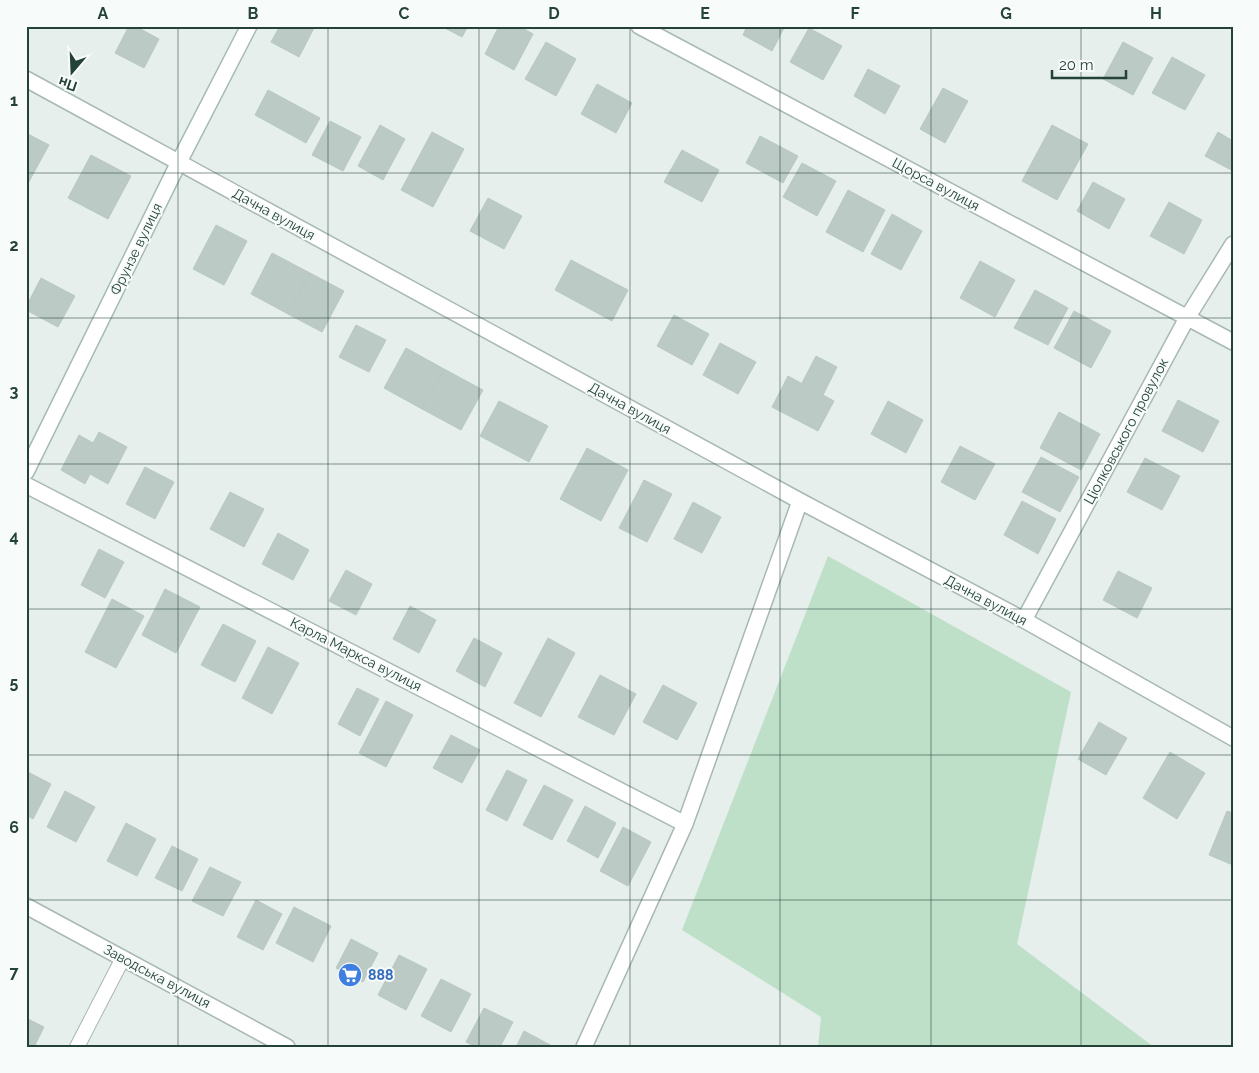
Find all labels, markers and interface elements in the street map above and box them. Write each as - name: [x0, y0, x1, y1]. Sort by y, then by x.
- text: A: [98, 4, 109, 23]
- text: B: [248, 4, 259, 23]
- text: C: [399, 4, 410, 23]
- text: D: [548, 4, 560, 23]
- text: E: [700, 4, 710, 23]
- text: F: [850, 4, 860, 23]
- text: G: [1000, 4, 1012, 23]
- text: H: [1150, 4, 1162, 23]
- north arrow: [48, 48, 98, 98]
- scale bar: [1052, 48, 1125, 80]
- text: 20 m: [1059, 56, 1094, 74]
- text: Пн: [56, 74, 79, 95]
- text: 1: [10, 91, 18, 110]
- street label: Щорса вулиця: [890, 154, 982, 214]
- street label: Дачна вулиця: [230, 185, 318, 243]
- street label: Фрунзе вулиця: [107, 200, 165, 298]
- text: 2: [9, 236, 19, 255]
- street label: Ціолковського провулок: [1081, 355, 1171, 507]
- street label: Дачна вулиця: [586, 379, 674, 437]
- text: 3: [10, 382, 19, 401]
- text: 4: [9, 527, 19, 546]
- street label: Дачна вулиця: [942, 571, 1030, 629]
- street label: Карла Маркса вулиця: [288, 614, 424, 694]
- text: 5: [10, 673, 19, 692]
- text: 6: [9, 818, 19, 837]
- street label: Заводська вулиця: [101, 941, 213, 1011]
- supermarket icon: 888: [337, 962, 363, 988]
- text: 7: [10, 963, 19, 982]
- place label: 888: [368, 967, 393, 983]

